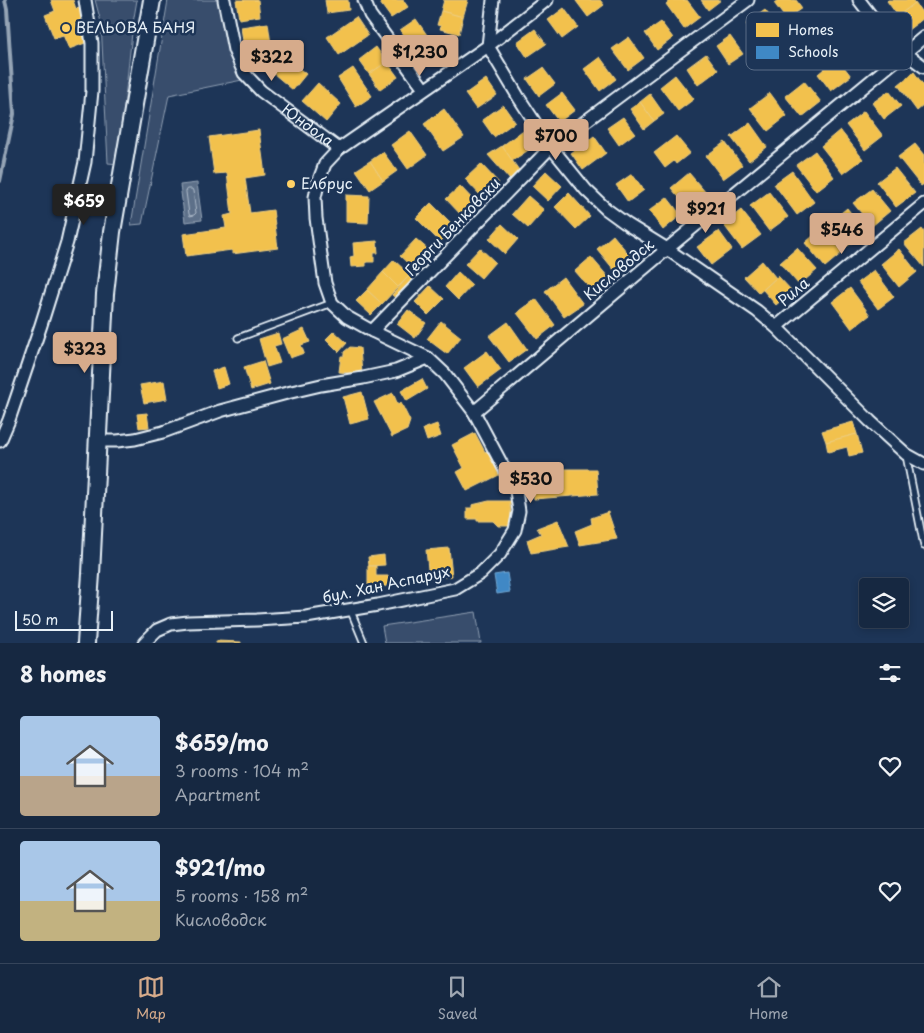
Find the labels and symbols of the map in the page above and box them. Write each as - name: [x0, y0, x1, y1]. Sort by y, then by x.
- legend: [746, 12, 912, 70]
- place label: ВЕЛЬОВА БАНЯ: [76, 15, 195, 38]
- text: Homes: [788, 19, 834, 40]
- marker: ВЕЛЬОВА БАНЯ: [60, 22, 72, 34]
- pin: $1,230: [379, 34, 461, 77]
- pin: $322: [242, 39, 302, 82]
- text: Schools: [788, 41, 838, 62]
- street label: Юндола: [278, 97, 340, 152]
- pin: $700: [526, 119, 586, 161]
- place label: Елбрус: [301, 171, 353, 194]
- street label: Георги Бенковски: [399, 171, 505, 280]
- marker: Елбрус: [285, 178, 297, 190]
- pin: $659: [54, 184, 114, 226]
- pin: $921: [676, 192, 736, 234]
- pin: $546: [812, 212, 872, 255]
- street label: Кисловодск: [578, 232, 658, 305]
- street label: Рила: [772, 270, 814, 311]
- pin: $323: [55, 332, 115, 374]
- pin: $530: [501, 462, 561, 504]
- street label: бул. Хан Аспарух: [320, 559, 451, 608]
- scale bar: [15, 608, 112, 631]

